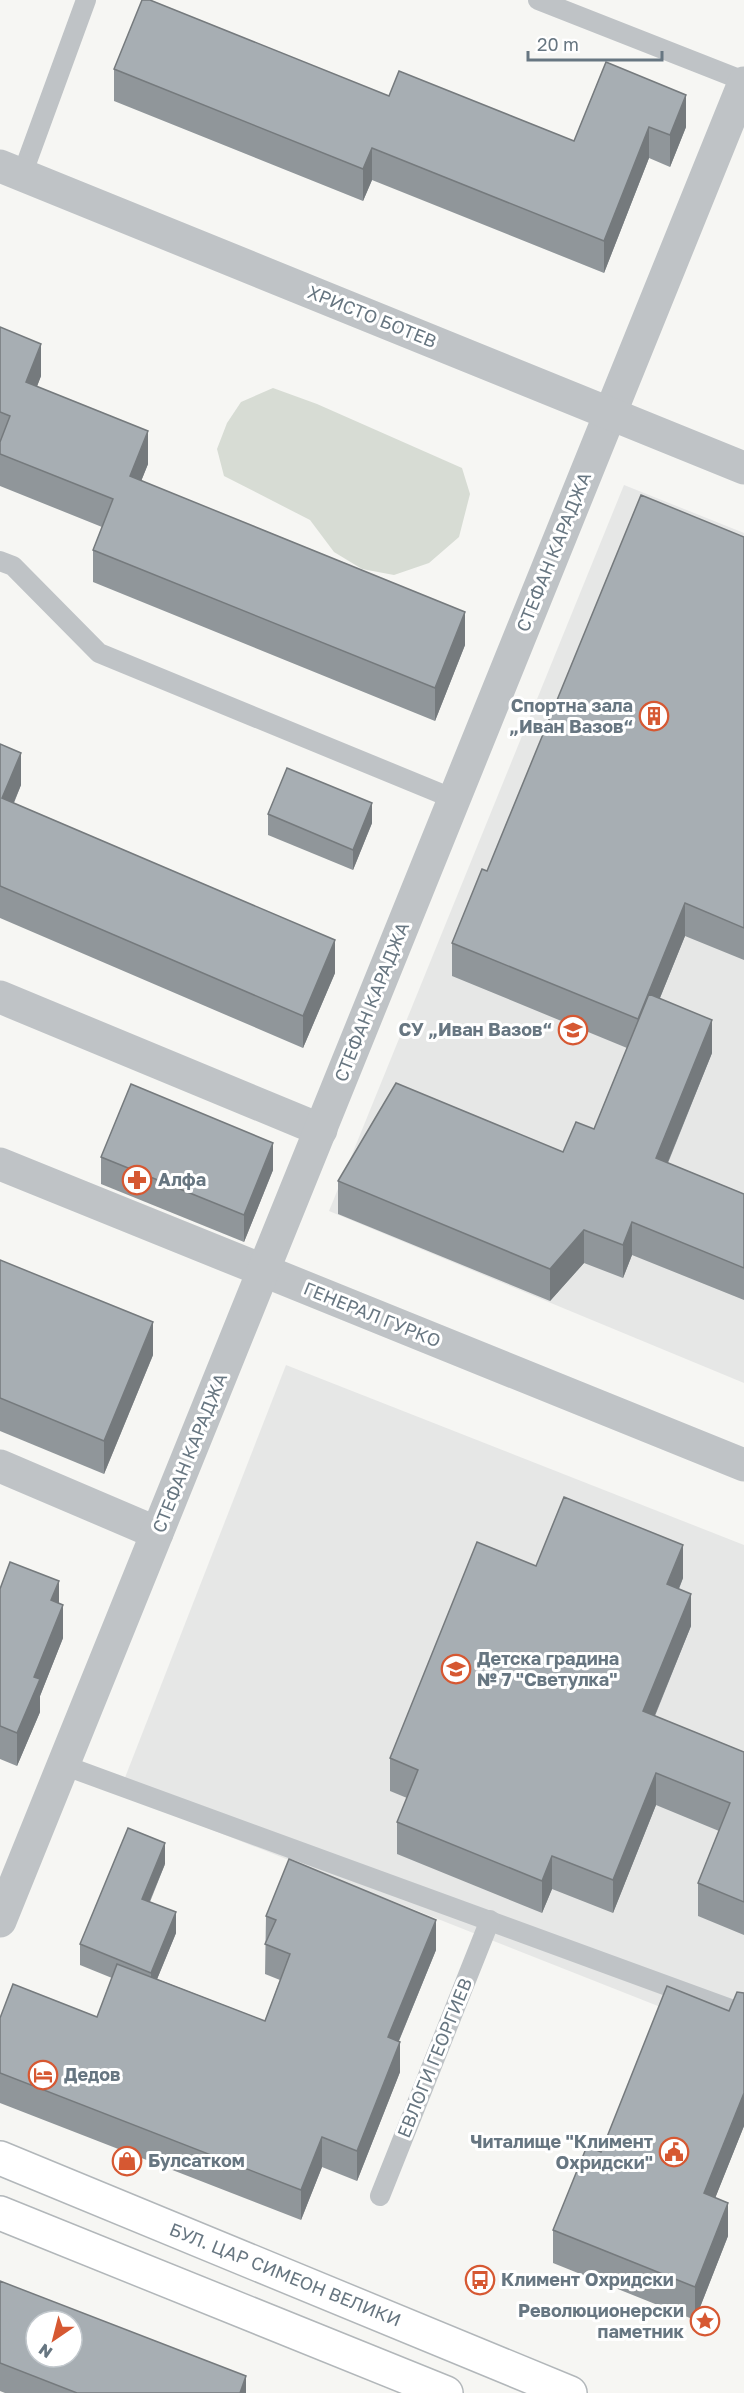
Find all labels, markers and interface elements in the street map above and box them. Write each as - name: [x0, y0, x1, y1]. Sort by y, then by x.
- scale bar: [528, 24, 662, 62]
- text: 20 m: [537, 33, 579, 55]
- street label: ХРИСТО БОТЕВ: [305, 280, 440, 352]
- street label: СТЕФАН КАРАДЖА: [511, 468, 595, 635]
- place label: Спортна зала „Иван Вазов“: [509, 694, 633, 737]
- building icon: Спортна зала „Иван Вазов“: [638, 700, 670, 732]
- street label: СТЕФАН КАРАДЖА: [329, 918, 413, 1085]
- school or university icon: СУ „Иван Вазов“: [557, 1014, 589, 1046]
- place label: СУ „Иван Вазов“: [399, 1018, 552, 1040]
- pharmacy icon: Алфа: [121, 1164, 153, 1196]
- place label: Алфа: [158, 1168, 206, 1190]
- street label: ГЕНЕРАЛ ГУРКО: [301, 1277, 444, 1352]
- street label: СТЕФАН КАРАДЖА: [147, 1369, 231, 1536]
- place label: Детска градина № 7 "Светулка": [477, 1647, 619, 1690]
- school or university icon: Детска градина № 7 "Светулка": [440, 1653, 472, 1685]
- street label: ЕВЛОГИ ГЕОРГИЕВ: [392, 1975, 476, 2141]
- hotel icon: Дедов: [27, 2059, 59, 2091]
- place label: Дедов: [64, 2063, 120, 2085]
- place label: Читалище "Климент Охридски": [470, 2130, 653, 2173]
- public building icon: Читалище "Климент Охридски": [658, 2136, 690, 2168]
- shop icon: Булсатком: [111, 2145, 143, 2177]
- place label: Булсатком: [148, 2149, 245, 2171]
- street label: БУЛ. ЦАР СИМЕОН ВЕЛИКИ: [166, 2217, 404, 2331]
- bus stop icon: Климент Охридски: [464, 2264, 496, 2296]
- place label: Климент Охридски: [501, 2268, 674, 2290]
- place label: Революционерски паметник: [518, 2299, 685, 2342]
- place icon: Революционерски паметник: [689, 2305, 721, 2337]
- north arrow: [24, 2309, 84, 2369]
- text: N: [35, 2340, 56, 2363]

